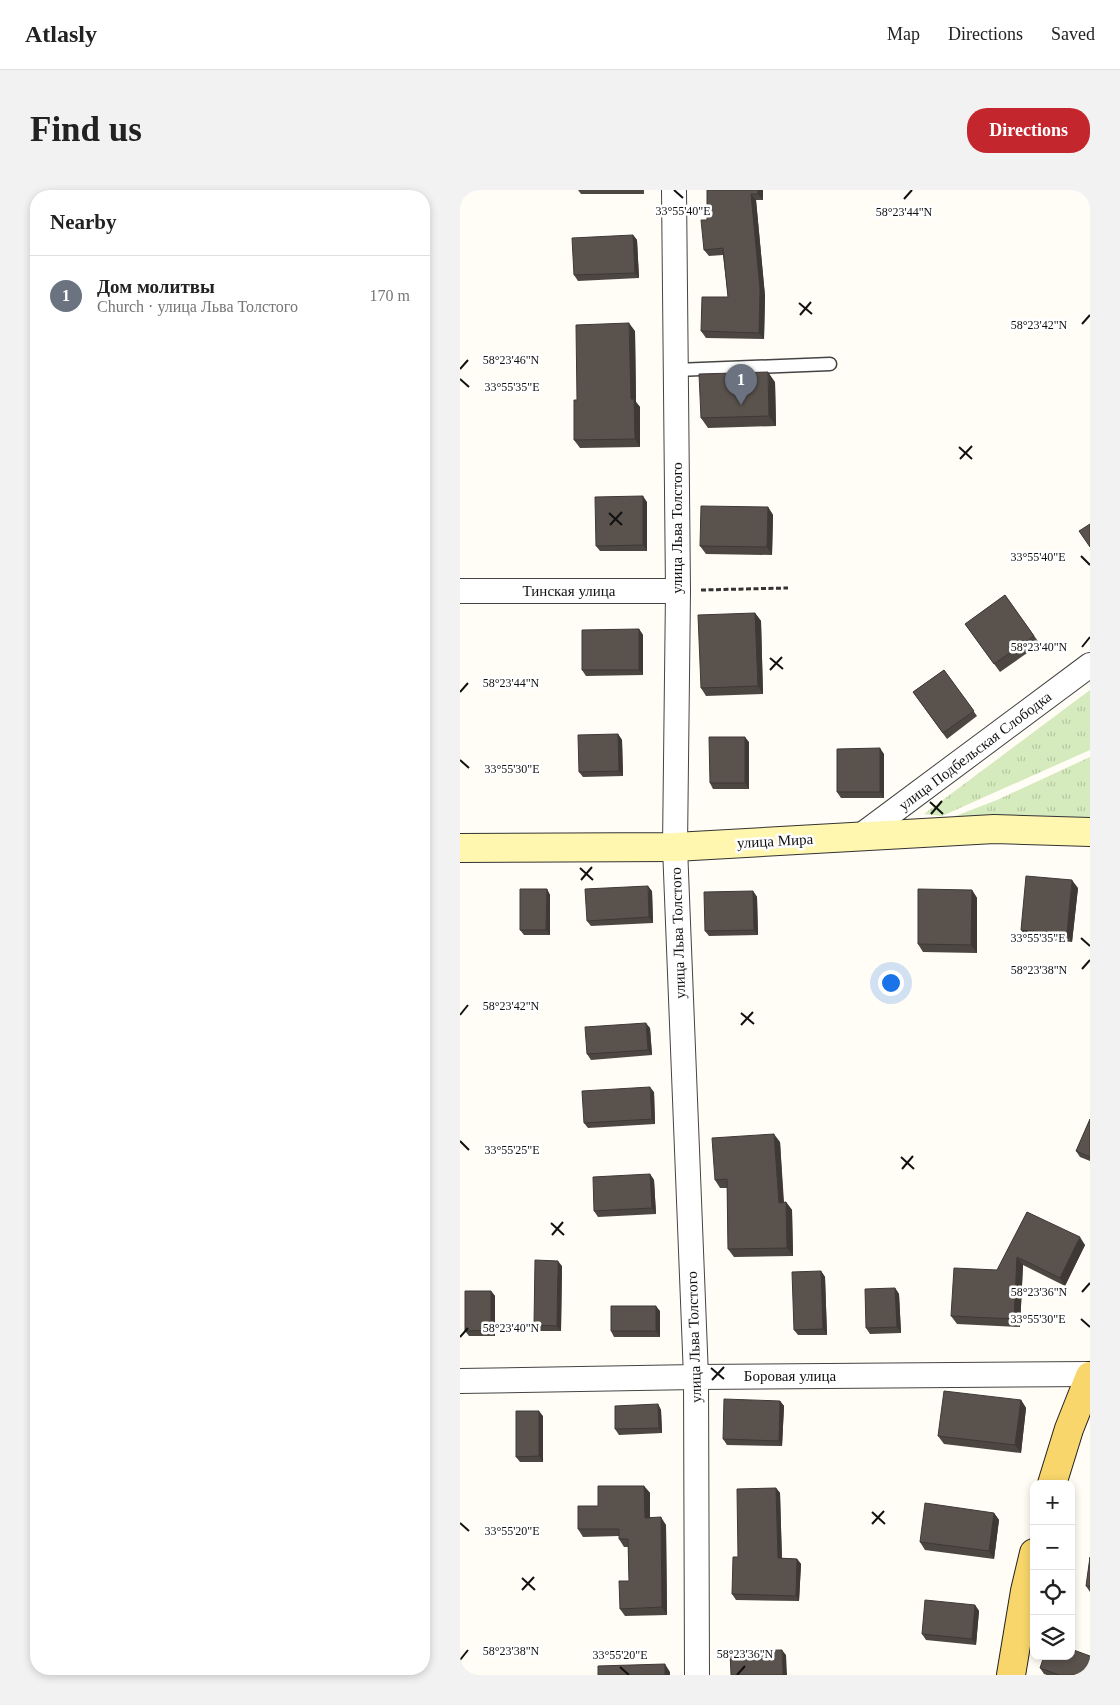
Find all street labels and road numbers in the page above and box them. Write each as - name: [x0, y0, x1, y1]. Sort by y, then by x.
- street label: улица Льва Толстого: [669, 462, 685, 594]
- street label: Тинская улица: [523, 583, 616, 599]
- street label: улица Подбельская Слободка: [896, 688, 1055, 814]
- street label: улица Мира: [736, 831, 814, 851]
- street label: улица Льва Толстого: [668, 867, 688, 999]
- street label: улица Льва Толстого: [684, 1271, 704, 1403]
- street label: Боровая улица: [744, 1368, 837, 1384]

